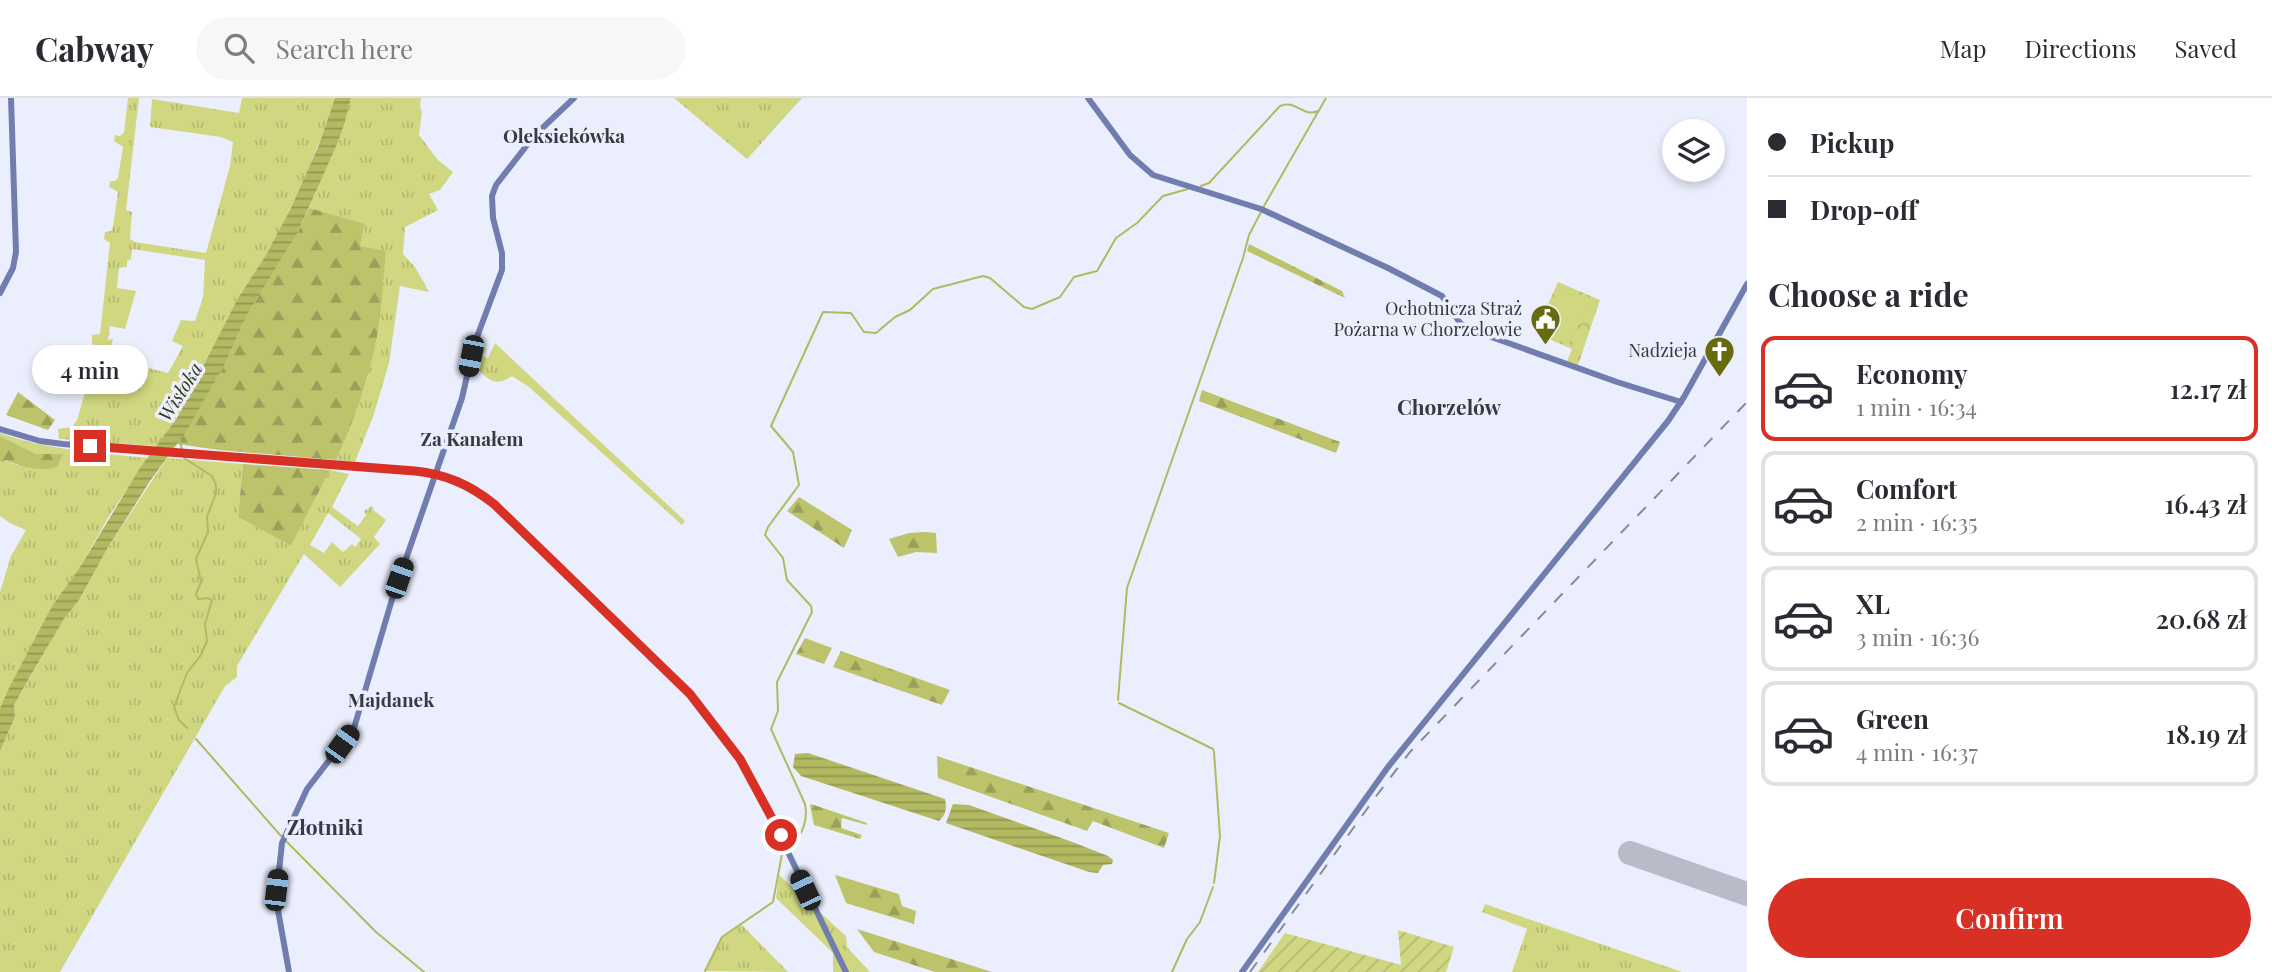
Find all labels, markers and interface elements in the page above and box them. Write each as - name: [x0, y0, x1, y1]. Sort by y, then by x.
- search box: [196, 17, 686, 80]
- text: Cabway: [35, 26, 154, 70]
- icon: search: [220, 29, 258, 67]
- text: Search here: [276, 31, 413, 66]
- text: Map: [1940, 32, 1986, 64]
- text: Directions: [2024, 32, 2137, 64]
- text: Saved: [2175, 32, 2237, 64]
- map controls: [1662, 119, 1725, 182]
- button: layers: [1662, 119, 1725, 182]
- district label: Oleksiekówka: [503, 122, 625, 148]
- text: Pickup: [1810, 125, 1894, 160]
- text: Drop-off: [1810, 192, 1917, 227]
- text: Choose a ride: [1768, 272, 1969, 315]
- place label: Ochotnicza Straż Pożarna w Chorzelowie: [1333, 296, 1522, 341]
- public building icon: Ochotnicza Straż Pożarna w Chorzelowie: [1528, 302, 1562, 346]
- car: [457, 333, 486, 379]
- church icon: Nadzieja: [1703, 334, 1737, 378]
- place label: Nadzieja: [1629, 338, 1697, 362]
- callout: 4 min: [32, 344, 148, 394]
- text: 4 min: [61, 354, 119, 385]
- text: Economy: [1856, 356, 1967, 391]
- water label: Wisłoka: [151, 357, 207, 426]
- icon: car: [1772, 357, 1835, 420]
- text: 12.17 zł: [2170, 371, 2247, 406]
- text: 1 min · 16:34: [1856, 391, 1977, 422]
- district label: Chorzelów: [1397, 392, 1502, 420]
- district label: Za Kanałem: [421, 425, 523, 451]
- route end: [74, 430, 106, 462]
- text: Comfort: [1856, 471, 1957, 506]
- icon: car: [1772, 472, 1835, 535]
- text: 16.43 zł: [2164, 486, 2247, 521]
- text: 2 min · 16:35: [1856, 506, 1978, 537]
- car: [383, 555, 416, 601]
- text: XL: [1856, 586, 1890, 621]
- icon: car: [1772, 587, 1835, 650]
- text: 20.68 zł: [2156, 601, 2247, 636]
- text: 3 min · 16:36: [1856, 621, 1979, 652]
- district label: Majdanek: [348, 686, 435, 712]
- text: Green: [1856, 701, 1929, 736]
- icon: car: [1772, 702, 1835, 765]
- text: 18.19 zł: [2166, 716, 2247, 751]
- car: [322, 721, 363, 767]
- text: 4 min · 16:37: [1856, 736, 1978, 767]
- district label: Złotniki: [287, 812, 364, 840]
- route start: [765, 819, 797, 851]
- car: [787, 867, 824, 913]
- car: [264, 868, 289, 912]
- button: Confirm: [1768, 878, 2251, 958]

